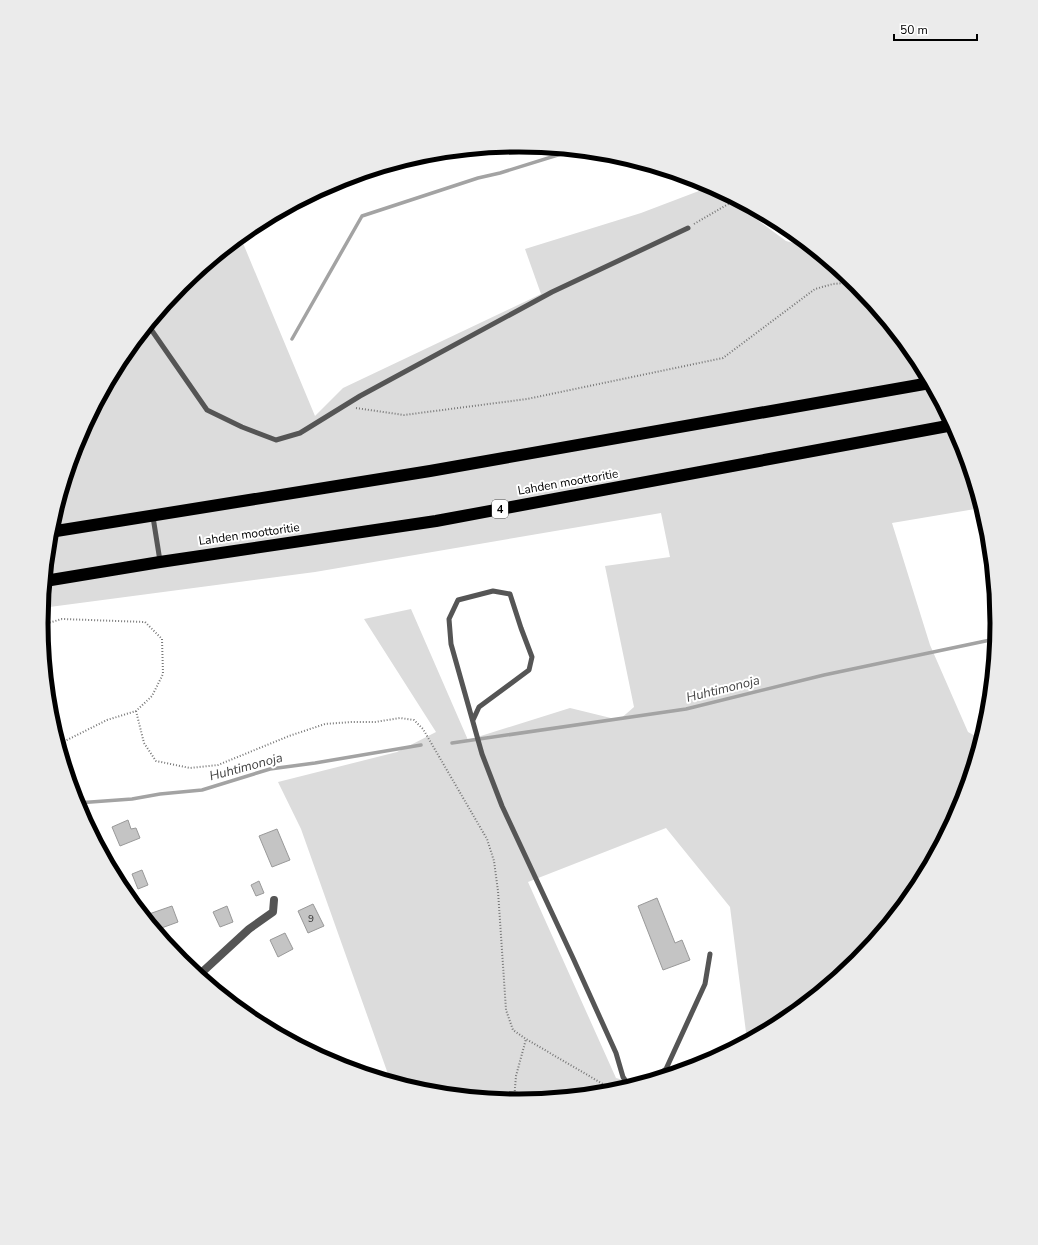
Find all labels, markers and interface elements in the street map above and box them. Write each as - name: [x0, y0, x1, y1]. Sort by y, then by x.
- scale bar: [894, 16, 977, 42]
- text: 50 m: [900, 22, 928, 38]
- street label: Lahden moottoritie: [516, 465, 620, 499]
- road number: 4: [492, 500, 508, 518]
- street label: Lahden moottoritie: [197, 519, 301, 549]
- water label: Huhtimonoja: [684, 671, 762, 707]
- water label: Huhtimonoja: [207, 749, 285, 785]
- house number: 9: [308, 912, 314, 926]

